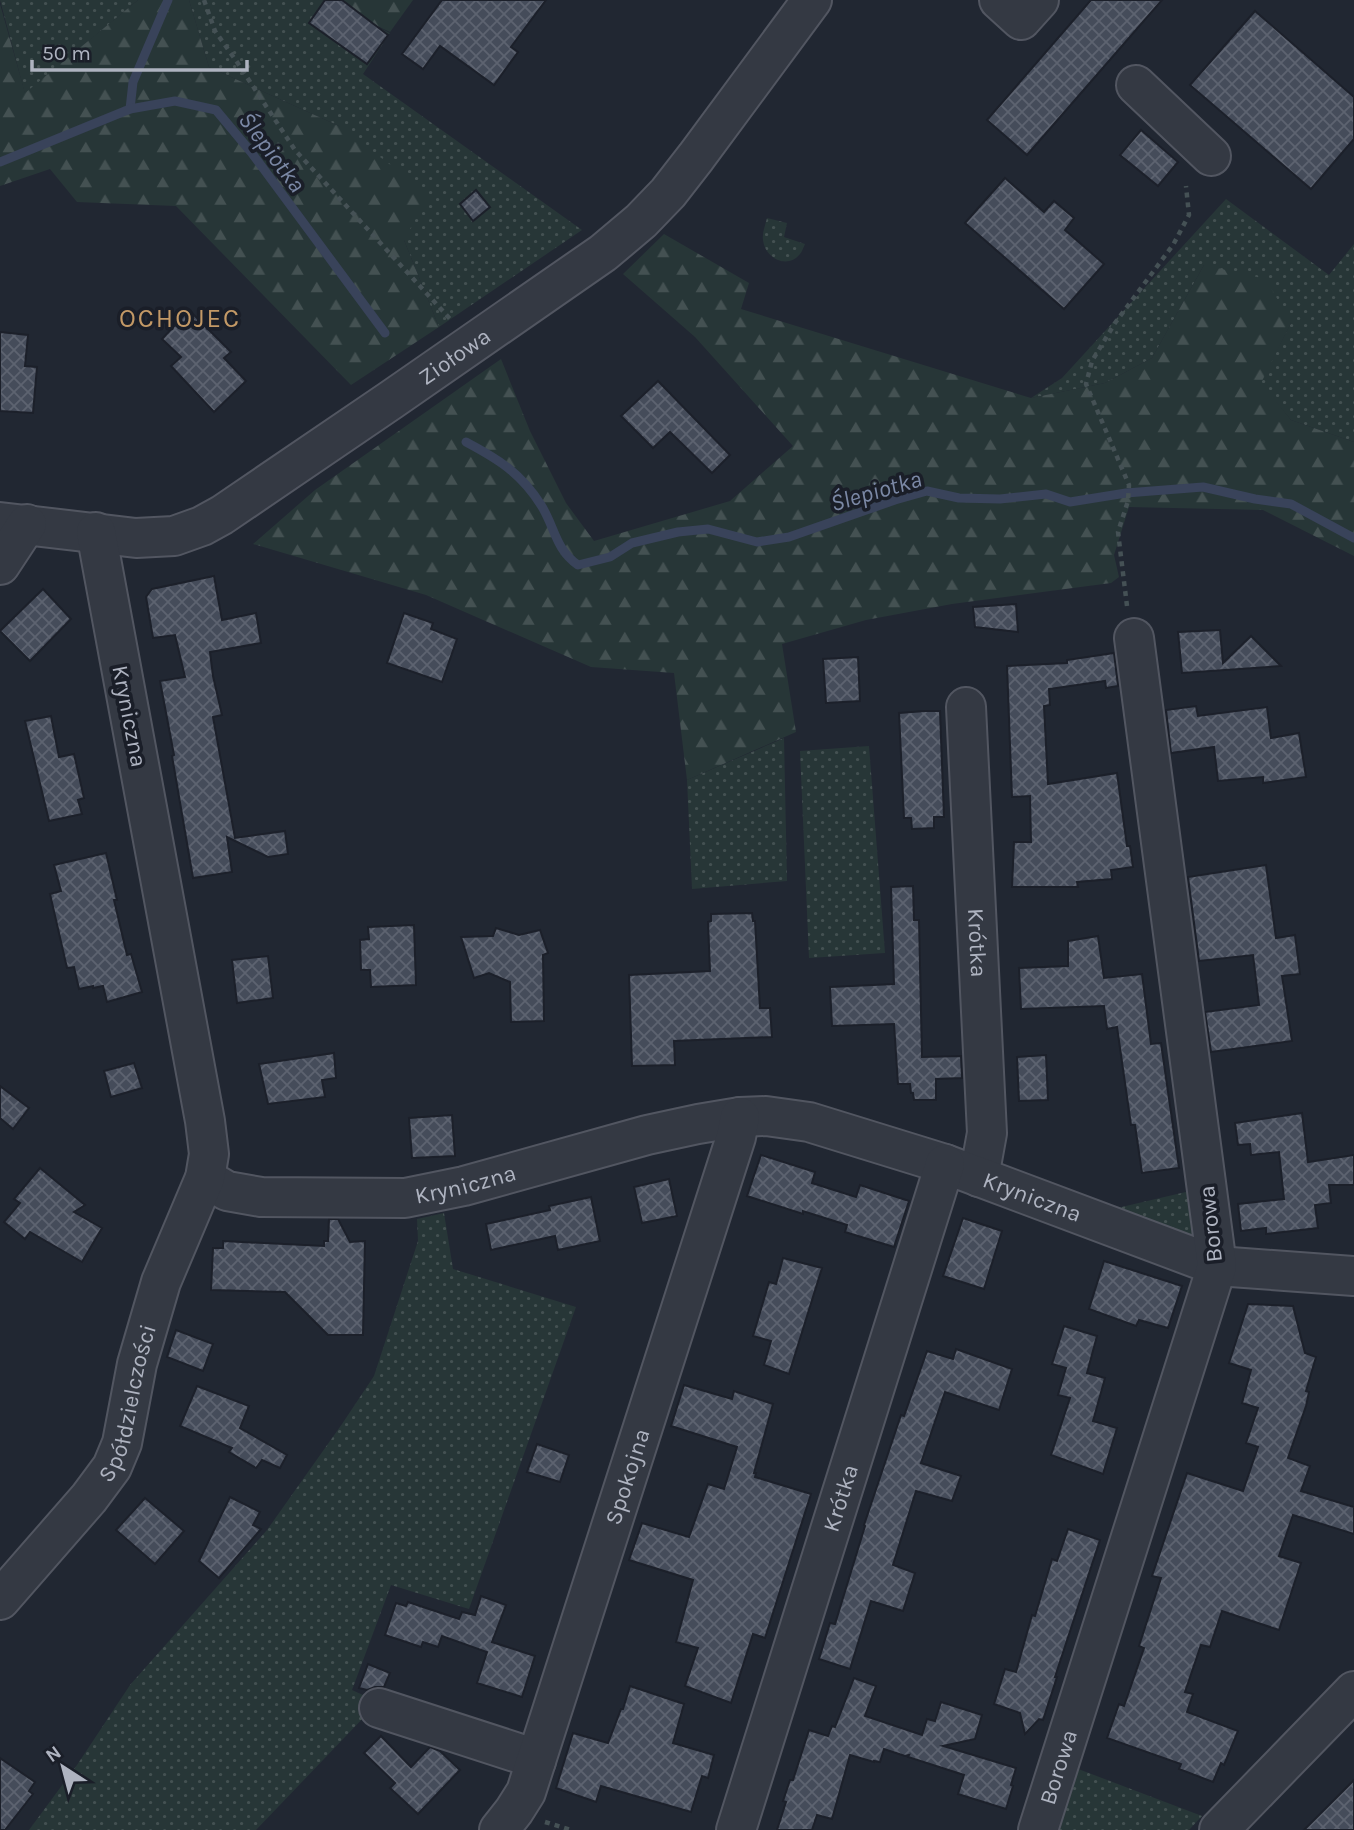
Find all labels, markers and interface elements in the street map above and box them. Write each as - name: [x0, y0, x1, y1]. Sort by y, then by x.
- scale bar: [32, 28, 247, 72]
- text: 50 m: [42, 41, 91, 65]
- water label: Ślepiotka: [233, 106, 311, 198]
- district label: OCHOJEC: [119, 303, 241, 334]
- street label: Ziołowa: [413, 322, 496, 391]
- water label: Ślepiotka: [827, 465, 925, 517]
- street label: Kryniczna: [106, 663, 153, 769]
- street label: Krótka: [962, 908, 992, 978]
- street label: Kryniczna: [413, 1159, 519, 1210]
- street label: Kryniczna: [979, 1166, 1085, 1228]
- street label: Borowa: [1193, 1184, 1228, 1264]
- street label: Spółdzielczości: [93, 1321, 162, 1487]
- street label: Spokojna: [600, 1425, 656, 1528]
- street label: Krótka: [817, 1461, 864, 1535]
- street label: Borowa: [1034, 1726, 1083, 1808]
- north arrow: [28, 1732, 98, 1802]
- text: N: [42, 1741, 66, 1767]

